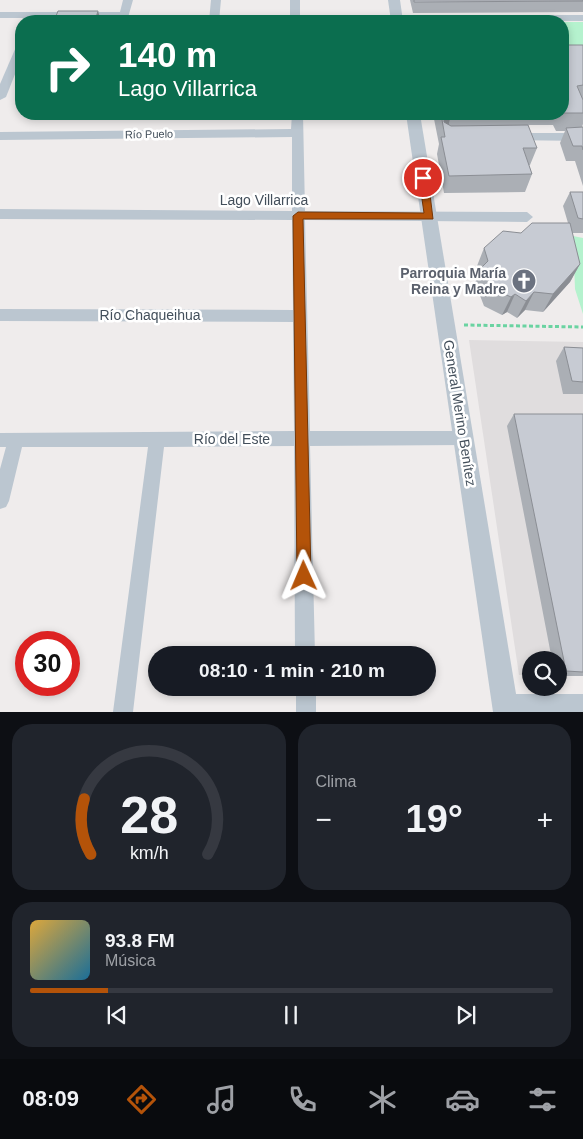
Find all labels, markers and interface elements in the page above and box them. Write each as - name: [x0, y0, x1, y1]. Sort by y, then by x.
- icon: right: [35, 35, 100, 100]
- text: 140 m: [118, 35, 217, 74]
- text: Lago Villarrica: [118, 76, 257, 101]
- street label: Río Puelo: [125, 128, 173, 140]
- pin: [402, 157, 444, 199]
- icon: arrive: [409, 164, 437, 192]
- street label: Lago Villarrica: [220, 192, 308, 208]
- place label: Parroquia María Reina y Madre: [400, 265, 506, 297]
- church icon: Parroquia María Reina y Madre: [511, 268, 537, 294]
- street label: Río Chaqueihua: [99, 307, 201, 323]
- street label: General Merino Benítez: [441, 339, 479, 487]
- street label: Río del Este: [194, 431, 270, 447]
- position arrow: [277, 549, 329, 601]
- speed limit sign: 30: [15, 631, 80, 696]
- map controls: [522, 651, 567, 696]
- button: search: [522, 651, 567, 696]
- text: 08:10 · 1 min · 210 m: [199, 660, 385, 681]
- text: Clima: [316, 773, 356, 790]
- text: 28: [120, 786, 178, 844]
- text: 19°: [406, 798, 463, 840]
- text: −: [316, 804, 332, 835]
- text: +: [537, 804, 553, 835]
- text: km/h: [129, 843, 168, 863]
- text: 93.8 FM: [105, 930, 175, 951]
- text: Música: [105, 952, 156, 969]
- icon: previous: [103, 1001, 131, 1029]
- icon: pause: [277, 1001, 305, 1029]
- icon: next: [452, 1001, 480, 1029]
- icon: directions: [124, 1082, 159, 1117]
- icon: music: [204, 1082, 239, 1117]
- icon: phone: [285, 1082, 320, 1117]
- icon: climate: [365, 1082, 400, 1117]
- icon: car: [445, 1082, 480, 1117]
- icon: filters: [525, 1082, 560, 1117]
- text: 08:09: [23, 1086, 79, 1111]

